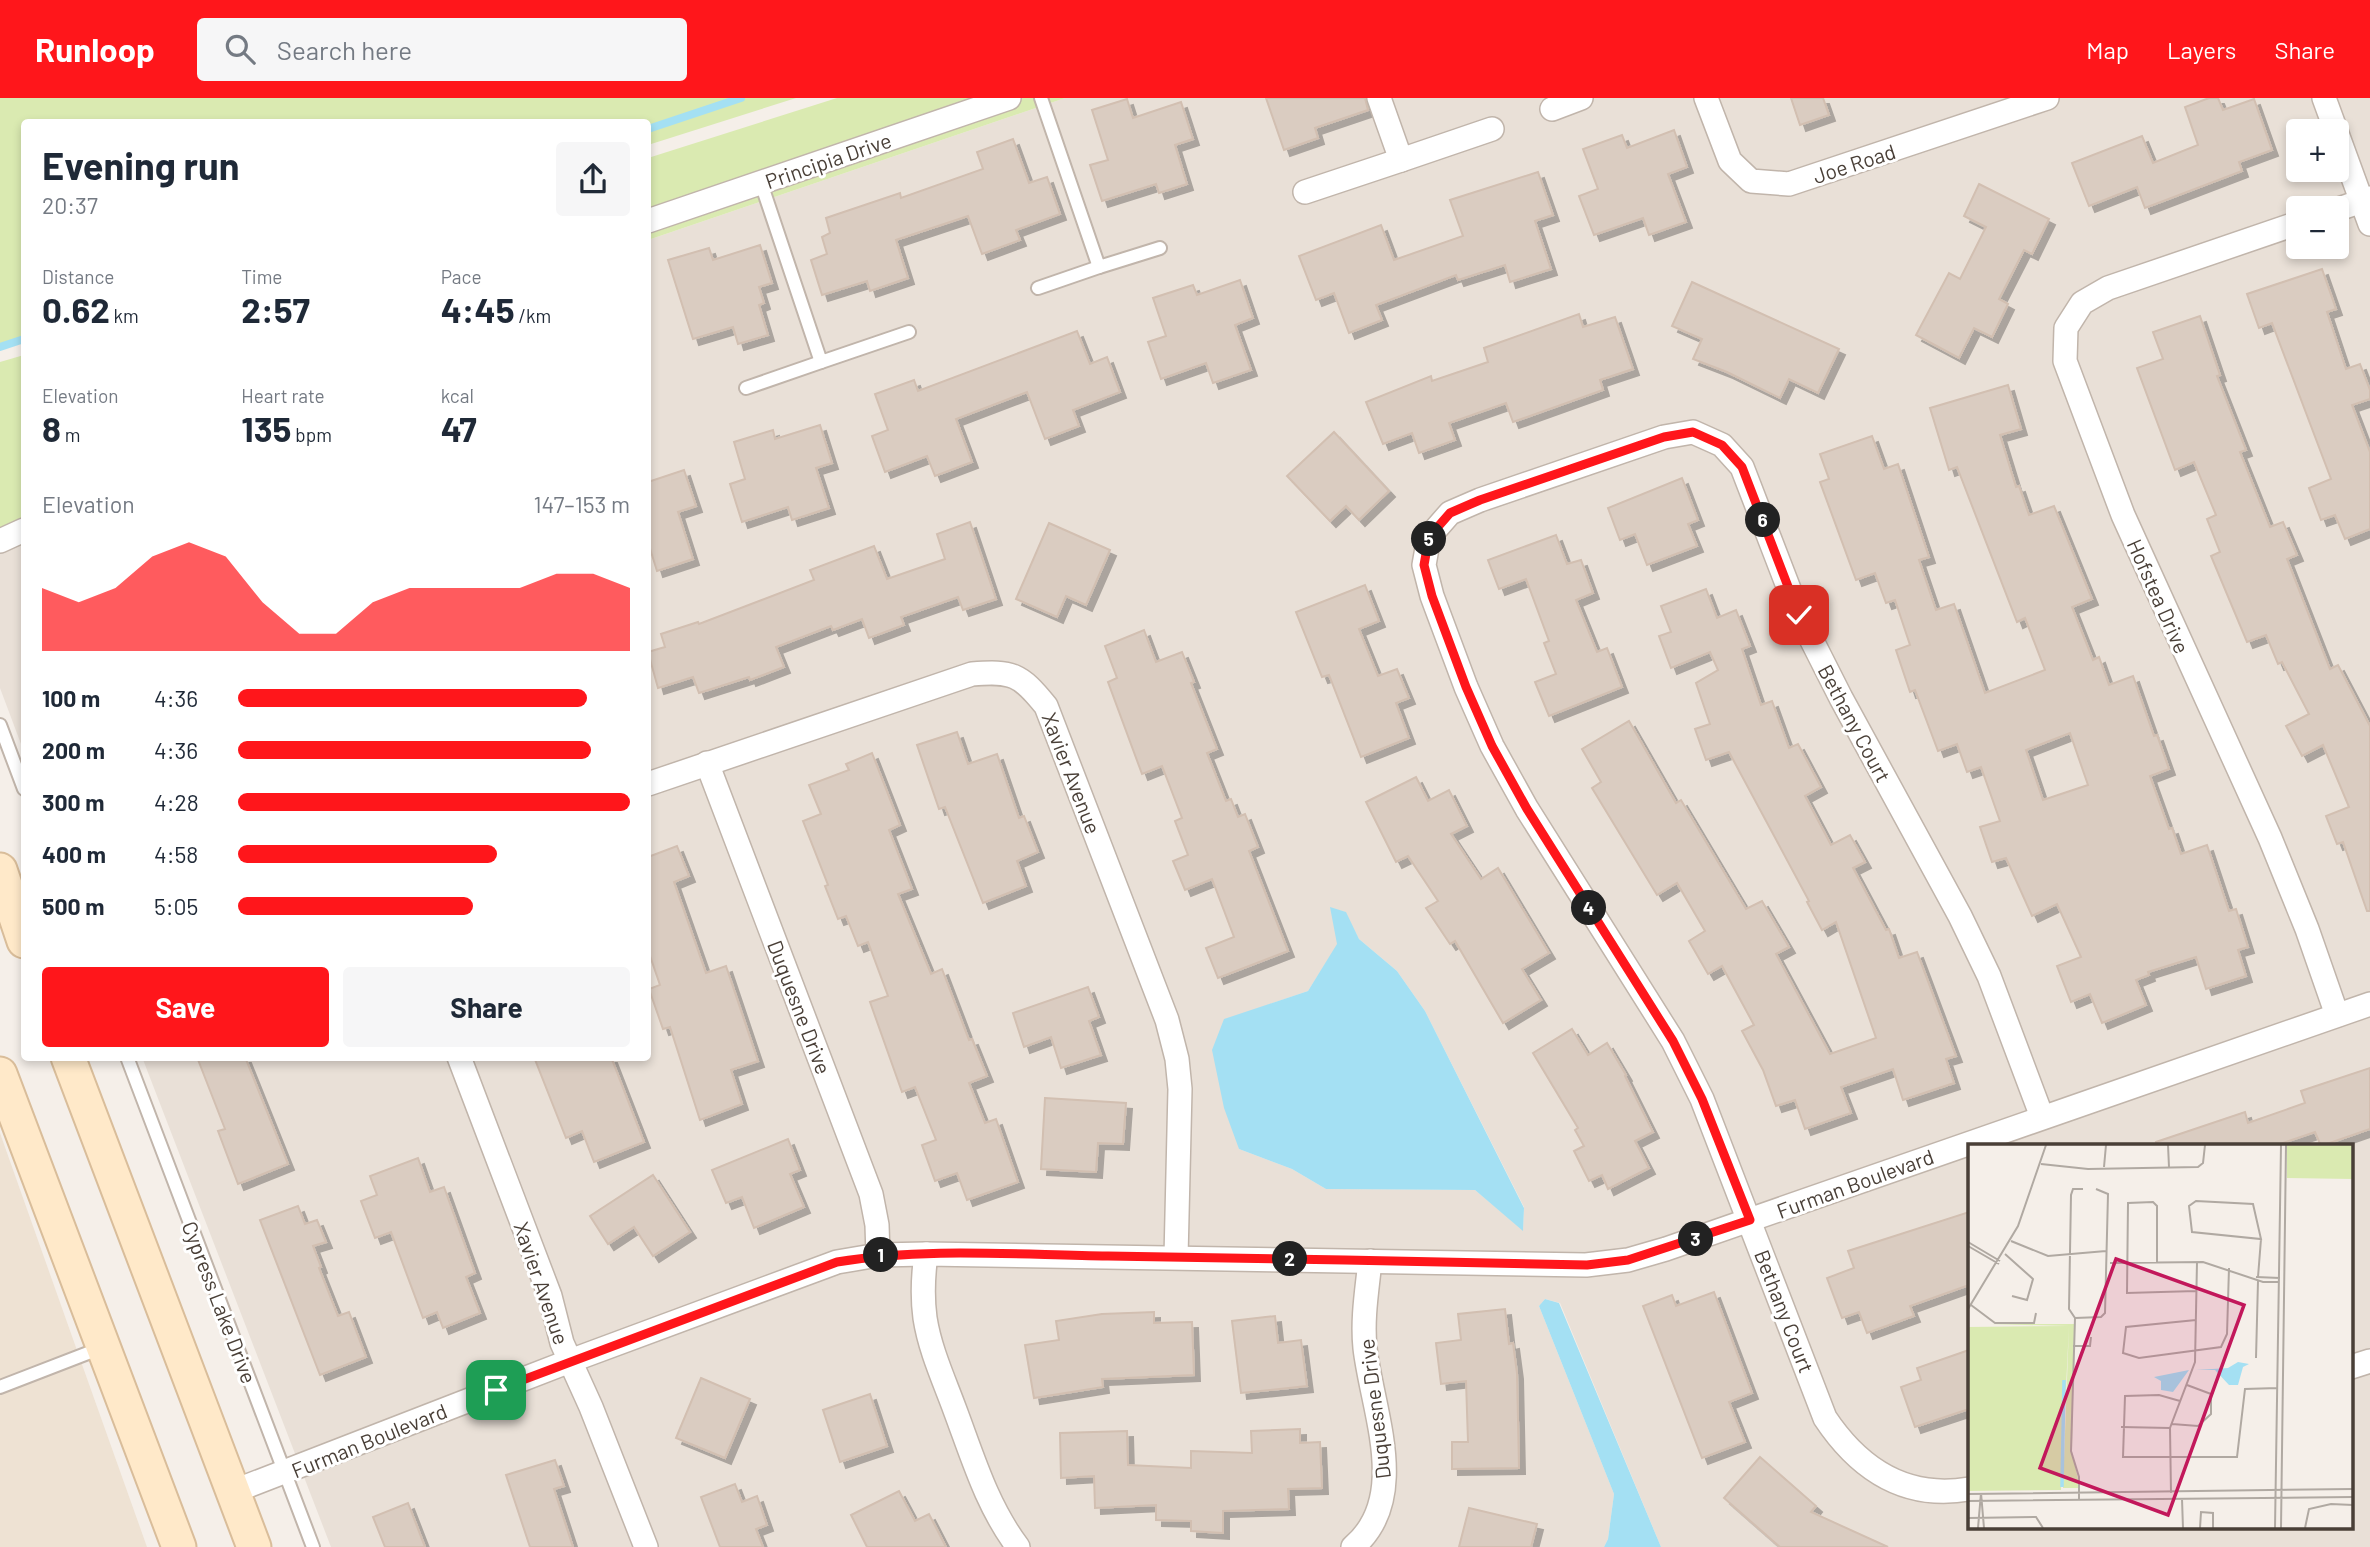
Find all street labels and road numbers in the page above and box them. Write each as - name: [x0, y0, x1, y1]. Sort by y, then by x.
- street label: Principia Drive: [762, 127, 894, 193]
- street label: Joe Road: [1810, 138, 1898, 188]
- street label: Hofstea Drive: [2123, 535, 2195, 657]
- street label: Bethany Court: [1813, 660, 1897, 786]
- street label: Xavier Avenue: [1037, 709, 1107, 837]
- street label: Duquesne Drive: [763, 937, 837, 1077]
- street label: Furman Boulevard: [1773, 1143, 1937, 1223]
- street label: Cypress Lake Drive: [178, 1217, 262, 1387]
- street label: Xavier Avenue: [509, 1218, 575, 1348]
- street label: Bethany Court: [1750, 1246, 1820, 1376]
- street label: Duquesne Drive: [1353, 1337, 1395, 1481]
- street label: Furman Boulevard: [288, 1397, 450, 1483]

